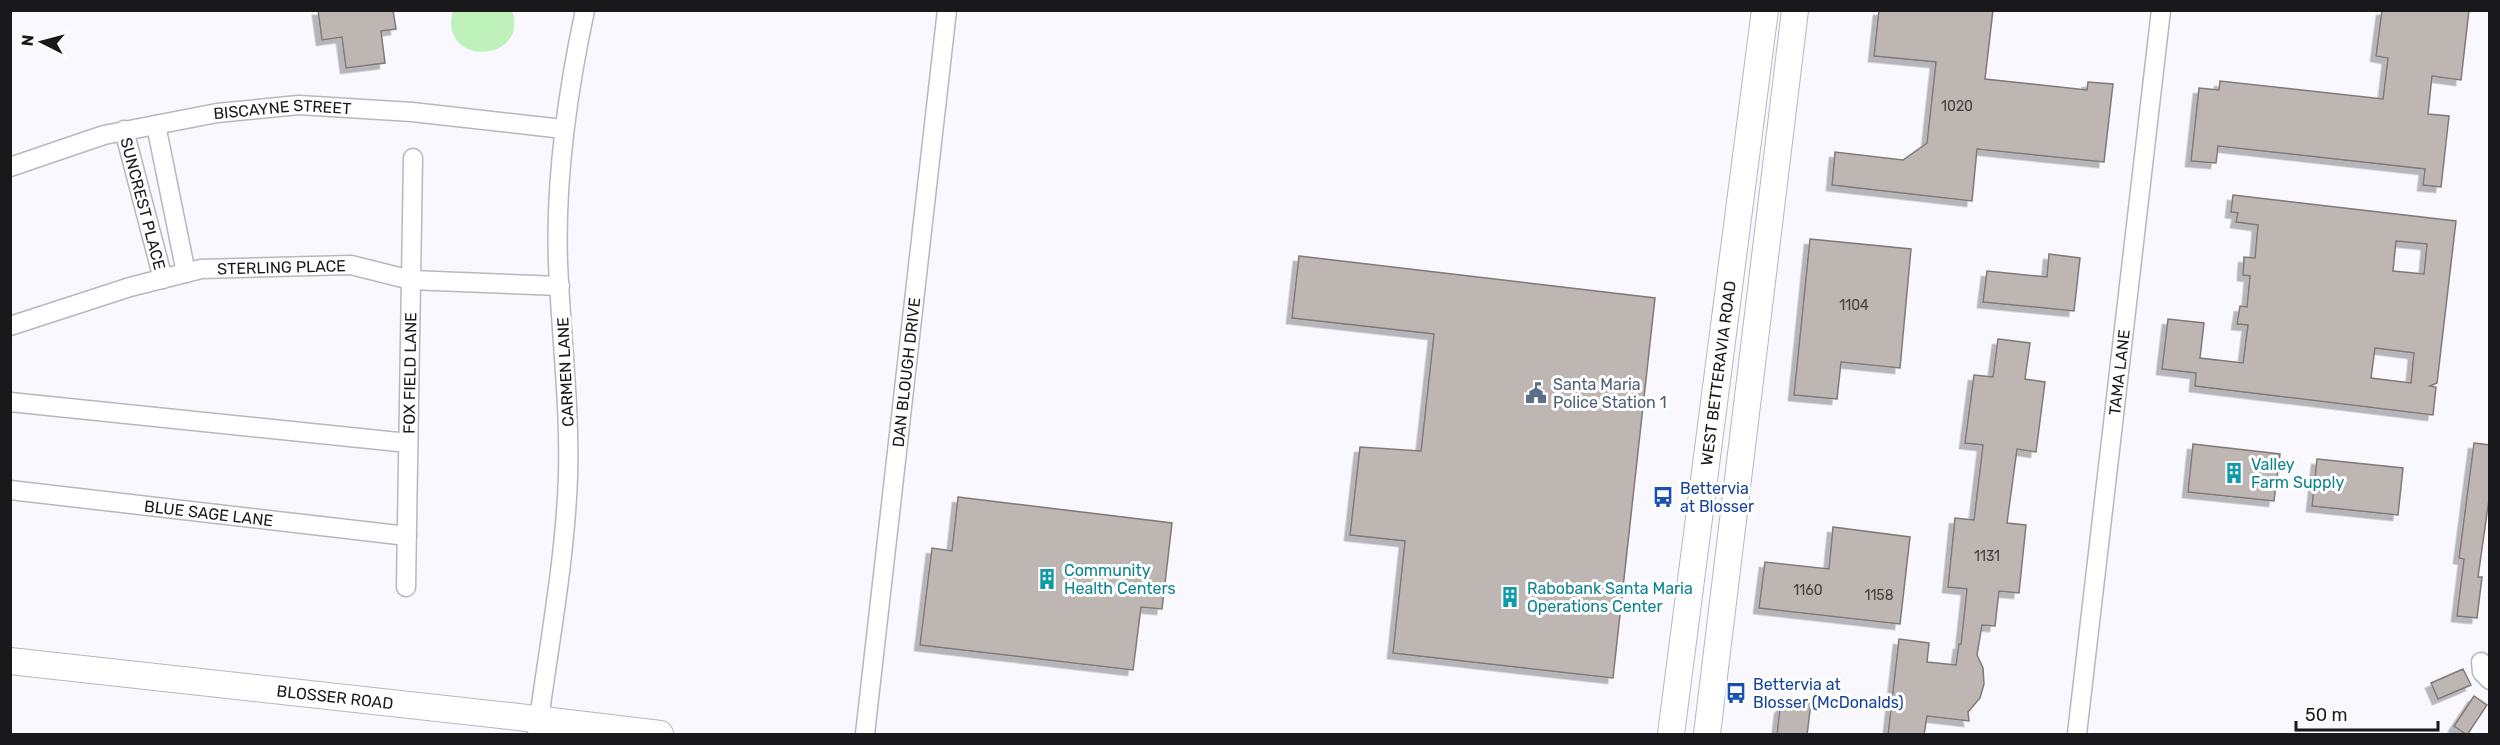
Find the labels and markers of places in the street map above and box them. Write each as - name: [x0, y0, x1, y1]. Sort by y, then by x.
- place label: Santa Maria Police Station 1: [1553, 375, 1667, 412]
- public building icon: Santa Maria Police Station 1: [1524, 381, 1548, 405]
- place label: Valley Farm Supply: [2251, 455, 2344, 492]
- building icon: Valley Farm Supply: [2222, 461, 2246, 485]
- place label: Bettervia at Blosser: [1680, 479, 1754, 516]
- bus stop icon: Bettervia at Blosser: [1651, 485, 1675, 509]
- place label: Community Health Centers: [1064, 561, 1176, 598]
- building icon: Community Health Centers: [1035, 567, 1059, 591]
- place label: Rabobank Santa Maria Operations Center: [1527, 579, 1693, 616]
- building icon: Rabobank Santa Maria Operations Center: [1498, 585, 1522, 609]
- place label: Bettervia at Blosser (McDonalds): [1753, 675, 1904, 712]
- bus stop icon: Bettervia at Blosser (McDonalds): [1724, 681, 1748, 705]

